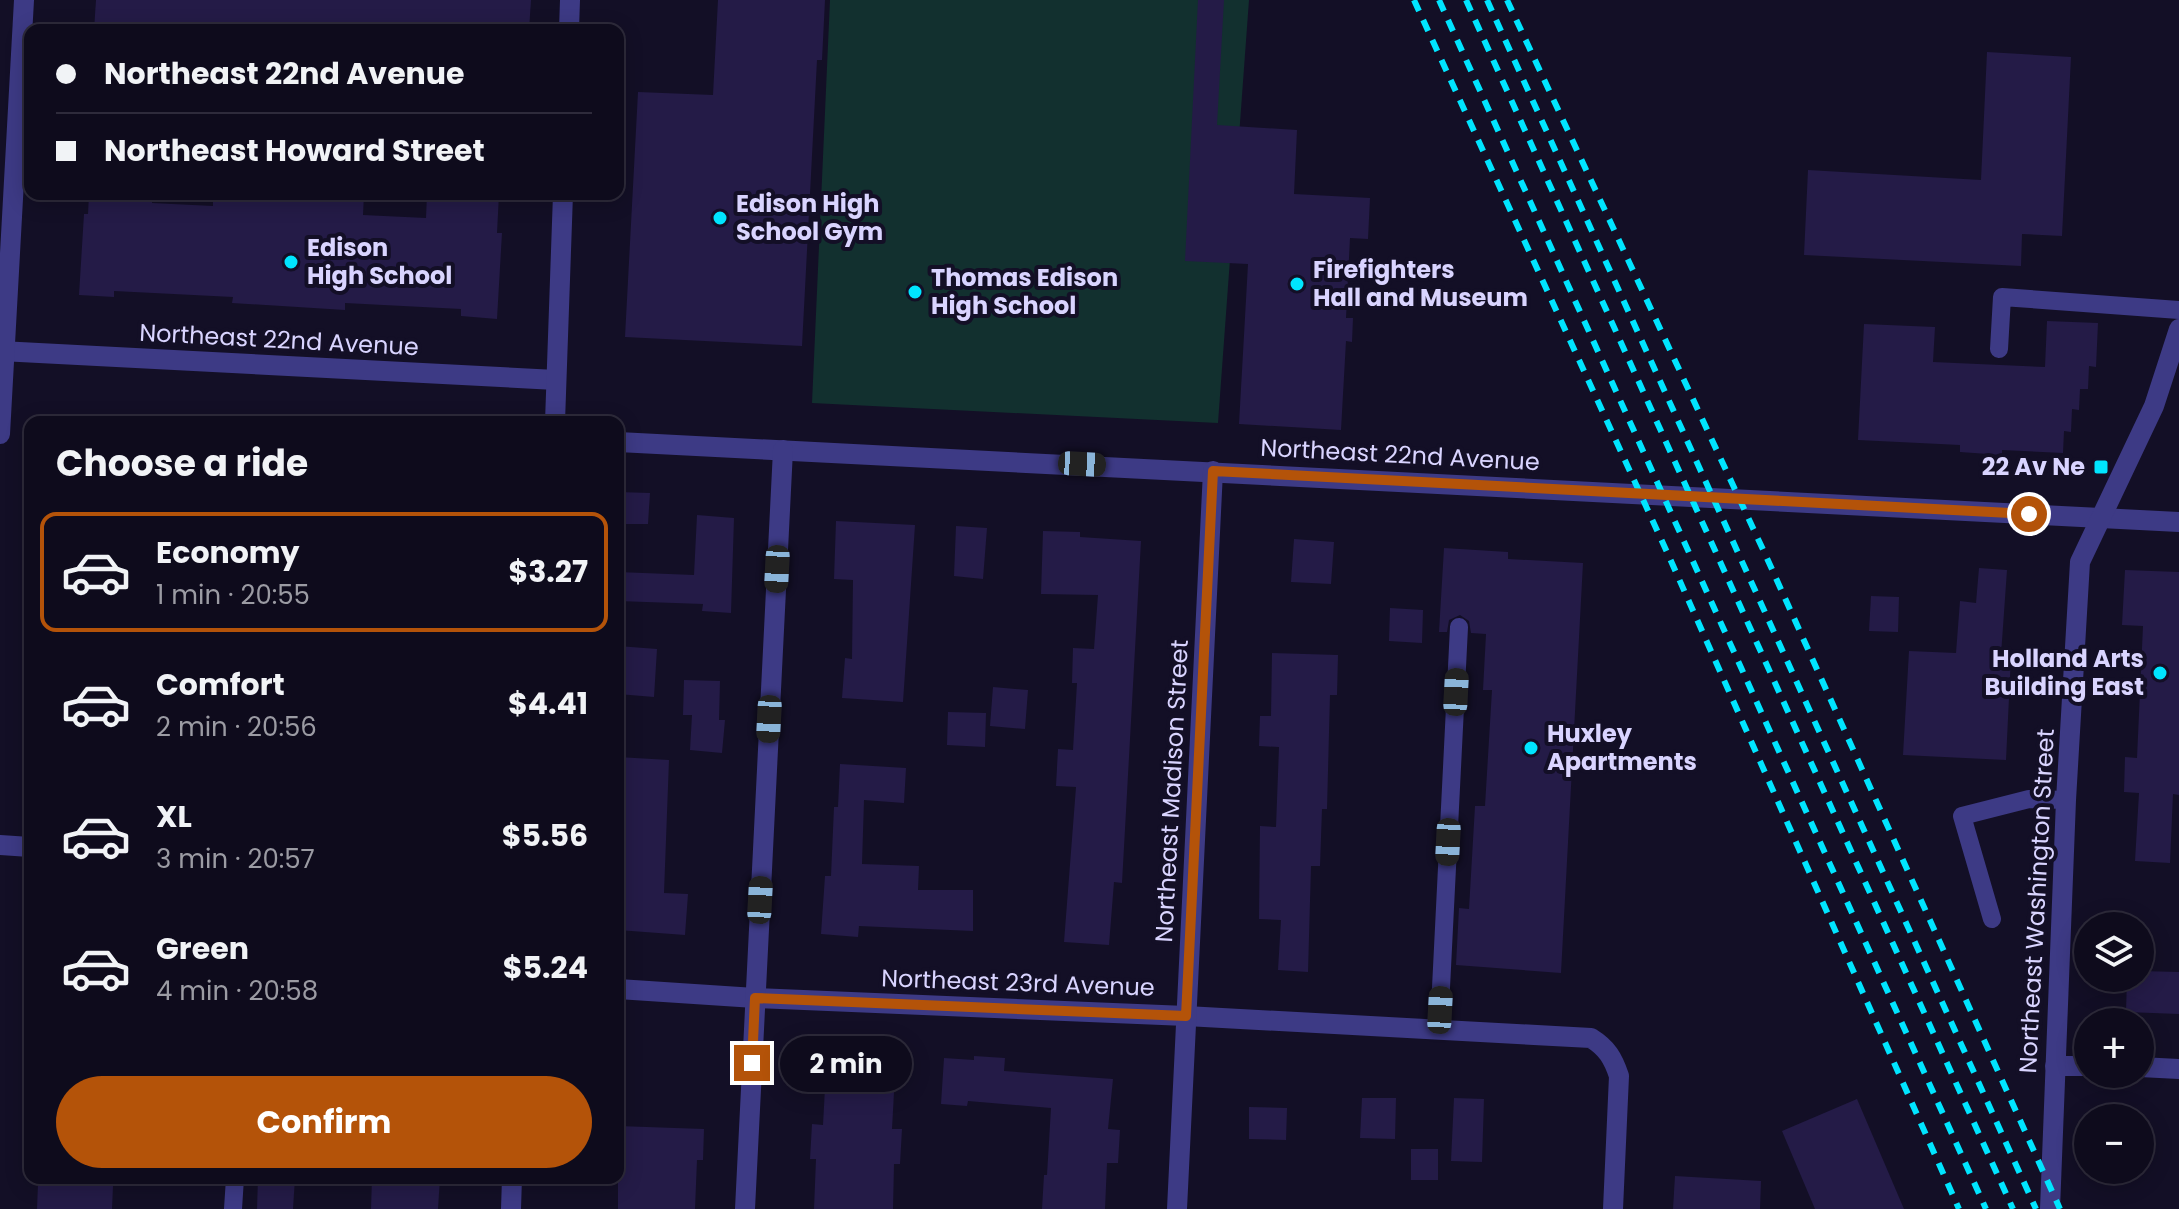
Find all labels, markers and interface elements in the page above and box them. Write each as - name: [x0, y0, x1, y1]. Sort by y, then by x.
- text: Northeast 22nd Avenue: [104, 52, 465, 95]
- text: Northeast Howard Street: [104, 129, 485, 172]
- place label: Edison High School Gym: [736, 187, 883, 248]
- marker: Edison High School Gym: [711, 209, 729, 227]
- place label: Edison High School: [307, 231, 452, 292]
- marker: Edison High School: [282, 253, 300, 271]
- place label: Firefighters Hall and Museum: [1313, 253, 1528, 314]
- place label: Thomas Edison High School: [931, 261, 1118, 322]
- marker: Firefighters Hall and Museum: [1288, 275, 1306, 293]
- marker: Thomas Edison High School: [906, 283, 924, 301]
- street label: Northeast 22nd Avenue: [138, 316, 420, 363]
- street label: Northeast 22nd Avenue: [1259, 431, 1541, 478]
- text: Choose a ride: [56, 438, 308, 489]
- place label: 22 Av Ne: [1982, 450, 2085, 483]
- car: [1057, 451, 1107, 477]
- marker: 22 Av Ne: [2092, 458, 2110, 476]
- route start: [2011, 496, 2047, 532]
- text: Economy: [156, 531, 300, 574]
- icon: car: [60, 536, 132, 608]
- car: [764, 544, 790, 594]
- text: $3.27: [508, 550, 588, 593]
- text: 1 min · 20:55: [156, 577, 310, 613]
- street label: Northeast Madison Street: [1147, 639, 1196, 943]
- place label: Holland Arts Building East: [1984, 642, 2144, 703]
- text: Comfort: [156, 663, 285, 706]
- marker: Holland Arts Building East: [2151, 664, 2169, 682]
- car: [1443, 667, 1469, 717]
- icon: car: [60, 668, 132, 740]
- text: $4.41: [508, 682, 588, 725]
- car: [756, 694, 782, 744]
- text: 2 min · 20:56: [156, 709, 317, 745]
- place label: Huxley Apartments: [1547, 717, 1697, 778]
- street label: Northeast Washington Street: [2011, 728, 2062, 1074]
- marker: Huxley Apartments: [1522, 739, 1540, 757]
- text: XL: [156, 795, 192, 838]
- icon: car: [60, 800, 132, 872]
- text: $5.56: [502, 814, 588, 857]
- car: [1435, 817, 1461, 867]
- text: 3 min · 20:57: [156, 841, 315, 877]
- car: [747, 875, 773, 925]
- map controls: [2074, 912, 2154, 1184]
- button: layers: [2074, 912, 2154, 992]
- text: Green: [156, 927, 249, 970]
- icon: car: [60, 932, 132, 1004]
- text: $5.24: [503, 946, 588, 989]
- street label: Northeast 23rd Avenue: [881, 961, 1155, 1004]
- text: 4 min · 20:58: [156, 973, 318, 1009]
- car: [1427, 985, 1453, 1035]
- button: +: [2074, 1008, 2154, 1088]
- callout: 2 min: [780, 1035, 912, 1091]
- route end: [734, 1045, 770, 1081]
- text: 2 min: [809, 1046, 883, 1082]
- button: Confirm: [56, 1076, 592, 1168]
- button: −: [2074, 1104, 2154, 1184]

